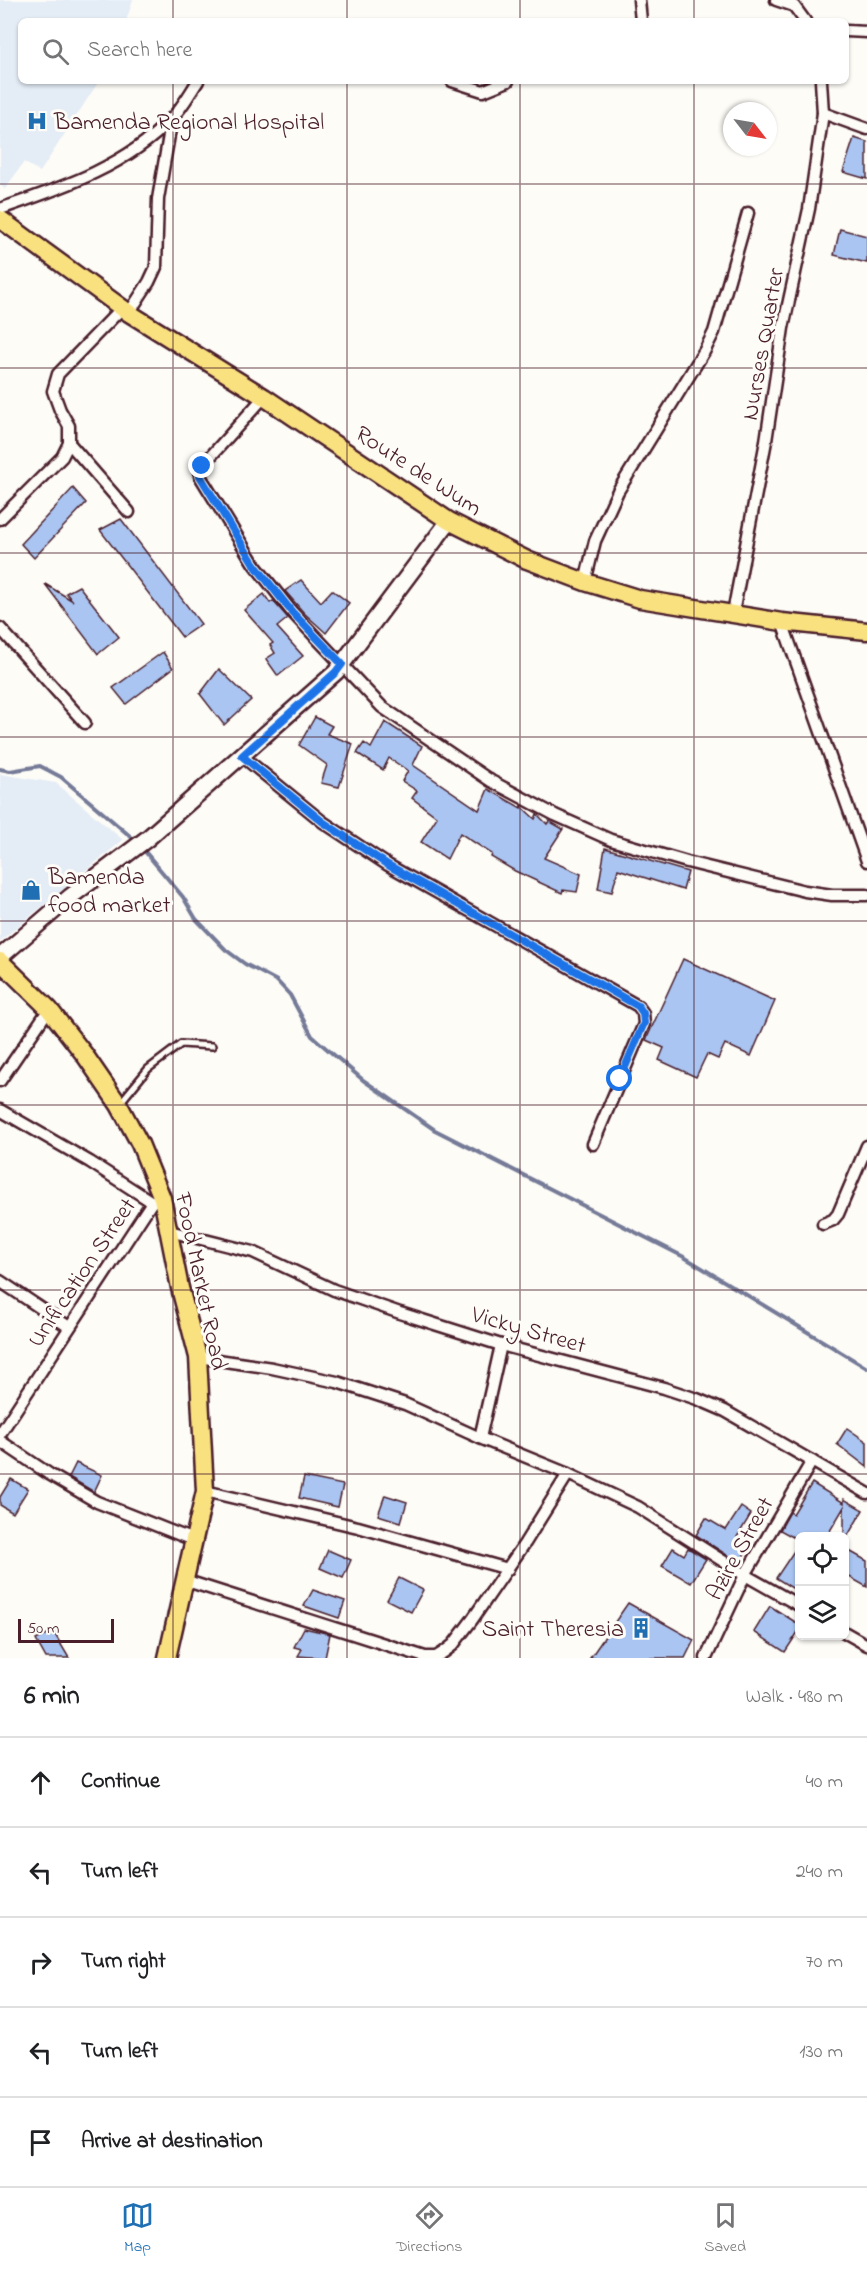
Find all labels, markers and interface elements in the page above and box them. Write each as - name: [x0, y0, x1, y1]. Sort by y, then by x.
- search box: [18, 18, 849, 84]
- icon: search: [39, 35, 72, 68]
- text: Search here: [87, 35, 192, 67]
- north arrow: [723, 102, 777, 156]
- place label: Bamenda Regional Hospital: [53, 106, 324, 141]
- hospital icon: Bamenda Regional Hospital: [25, 109, 49, 133]
- street label: Nurses Quarter: [734, 265, 795, 423]
- street label: Route de Wum: [347, 418, 488, 526]
- route end: [188, 452, 214, 478]
- place label: Bamenda food market: [47, 861, 171, 924]
- shop icon: Bamenda food market: [19, 878, 43, 902]
- route start: [606, 1065, 632, 1091]
- street label: Food Market Road: [163, 1189, 236, 1374]
- street label: Unification Street: [20, 1192, 146, 1355]
- street label: Vicky Street: [466, 1298, 590, 1365]
- street label: Azire Street: [698, 1491, 784, 1607]
- map controls: [795, 1532, 849, 1640]
- button: locate: [795, 1532, 849, 1586]
- button: layers: [795, 1586, 849, 1640]
- place label: Saint Theresia: [482, 1613, 624, 1648]
- scale bar: [18, 1616, 114, 1644]
- building icon: Saint Theresia: [629, 1616, 653, 1640]
- text: 50 m: [27, 1617, 59, 1641]
- text: 6 min: [24, 1678, 80, 1716]
- text: Walk · 480 m: [745, 1683, 843, 1712]
- icon: ahead: [24, 1766, 57, 1799]
- text: Continue: [81, 1766, 160, 1798]
- text: 40 m: [806, 1768, 843, 1797]
- icon: left: [24, 1856, 57, 1889]
- text: Turn left: [81, 1856, 158, 1888]
- text: 240 m: [796, 1858, 843, 1887]
- icon: right: [24, 1946, 57, 1979]
- text: Turn right: [81, 1946, 166, 1978]
- text: 70 m: [806, 1948, 843, 1977]
- icon: left: [24, 2036, 57, 2069]
- text: Turn left: [81, 2036, 158, 2068]
- text: 130 m: [799, 2038, 843, 2067]
- icon: arrive: [24, 2126, 57, 2159]
- text: Arrive at destination: [81, 2126, 263, 2158]
- tab: Map: [121, 2199, 154, 2259]
- tab: Directions: [396, 2199, 462, 2259]
- tab: Saved: [704, 2199, 746, 2259]

